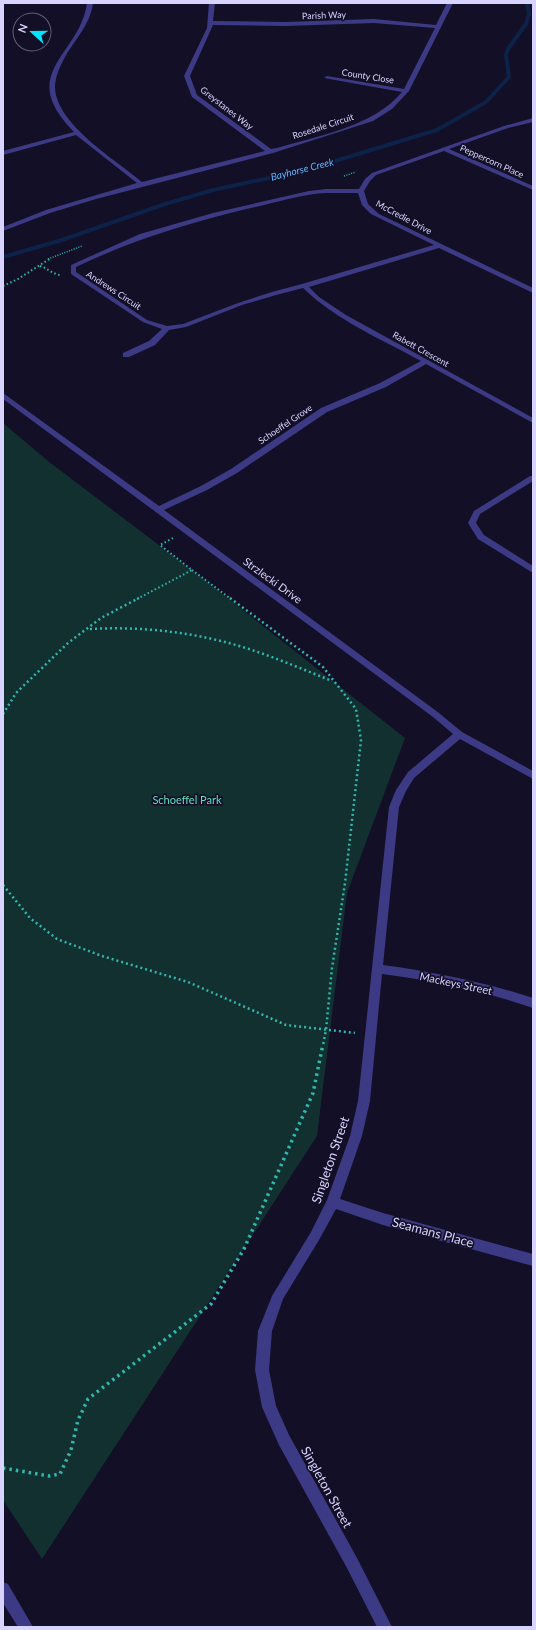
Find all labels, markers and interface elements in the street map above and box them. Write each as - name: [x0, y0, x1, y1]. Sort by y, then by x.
- street label: Parish Way: [302, 9, 347, 21]
- north arrow: [12, 12, 52, 52]
- text: N: [15, 22, 30, 35]
- street label: County Close: [341, 66, 395, 86]
- street label: Greystanes Way: [198, 84, 256, 132]
- street label: Rosedale Circuit: [291, 111, 356, 141]
- street label: Peppercorn Place: [458, 142, 526, 180]
- water label: Bayhorse Creek: [269, 155, 335, 183]
- street label: McCredie Drive: [374, 198, 434, 237]
- street label: Andrews Circuit: [85, 268, 144, 312]
- street label: Rabett Crescent: [391, 329, 452, 369]
- street label: Schoeffel Grove: [256, 402, 314, 446]
- street label: Strzlecki Drive: [241, 554, 305, 606]
- park label: Schoeffel Park: [152, 793, 222, 806]
- street label: Mackeys Street: [419, 969, 494, 997]
- street label: Singleton Street: [308, 1114, 352, 1206]
- street label: Seamans Place: [390, 1213, 476, 1251]
- street label: Singleton Street: [298, 1443, 356, 1531]

